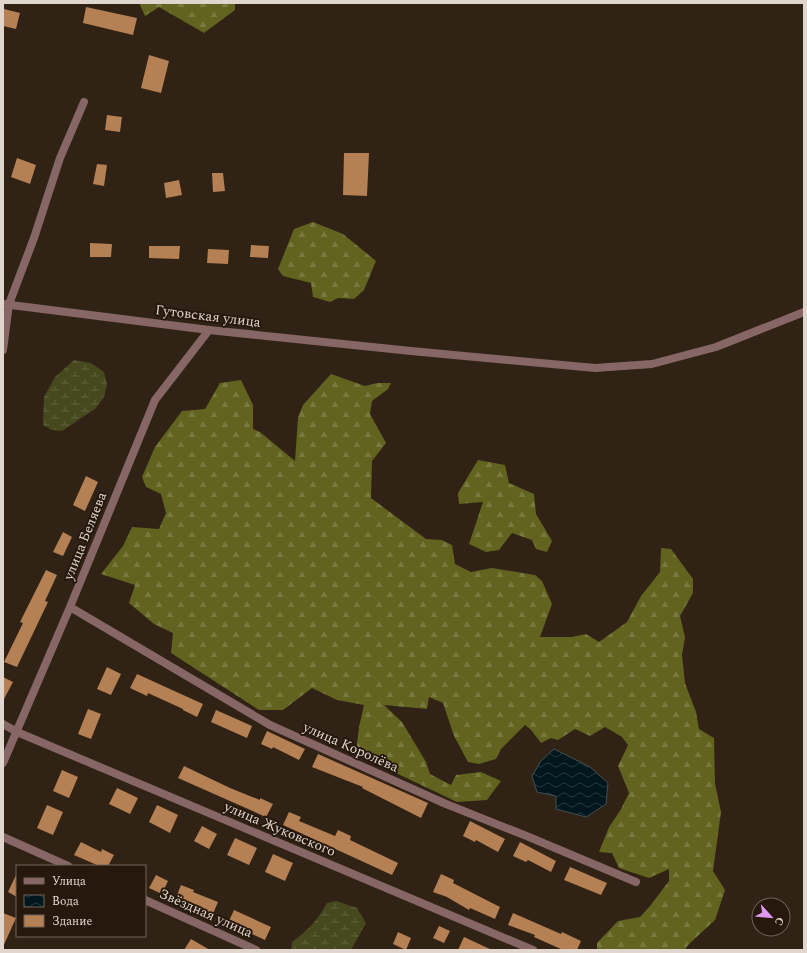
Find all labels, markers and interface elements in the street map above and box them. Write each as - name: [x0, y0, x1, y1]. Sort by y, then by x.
- street label: Гутовская улица: [154, 299, 262, 333]
- street label: улица Беляева: [57, 489, 112, 584]
- street label: улица Королёва: [299, 716, 402, 778]
- street label: улица Жуковского: [220, 796, 339, 862]
- legend: [16, 865, 146, 937]
- text: Улица: [52, 872, 86, 891]
- street label: Звёздная улица: [156, 883, 256, 943]
- text: Вода: [52, 892, 79, 911]
- north arrow: [751, 897, 791, 937]
- text: Здание: [52, 912, 92, 931]
- text: С: [770, 914, 789, 929]

